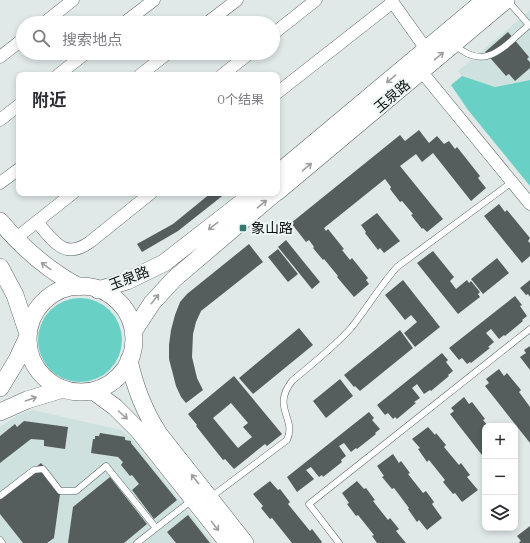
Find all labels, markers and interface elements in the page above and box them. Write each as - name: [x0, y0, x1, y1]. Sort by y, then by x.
- search box: [16, 16, 280, 60]
- icon: search: [30, 27, 52, 49]
- text: 搜索地点: [62, 30, 122, 49]
- one-way arrow: [434, 52, 444, 61]
- one-way arrow: [385, 74, 396, 83]
- street label: 玉泉路: [370, 76, 414, 116]
- text: 附近: [32, 89, 66, 111]
- text: 0个结果: [217, 91, 264, 108]
- one-way arrow: [302, 162, 312, 171]
- one-way arrow: [257, 199, 268, 208]
- place label: 象山路: [251, 219, 293, 237]
- one-way arrow: [207, 222, 218, 230]
- marker: 象山路: [238, 223, 248, 233]
- one-way arrow: [41, 262, 52, 271]
- street label: 玉泉路: [106, 262, 152, 294]
- one-way arrow: [151, 294, 159, 305]
- one-way arrow: [24, 395, 37, 402]
- one-way arrow: [118, 410, 129, 419]
- map controls: [482, 423, 518, 531]
- button: +: [482, 423, 518, 459]
- button: −: [482, 459, 518, 495]
- one-way arrow: [190, 474, 199, 485]
- button: layers: [482, 495, 518, 531]
- one-way arrow: [210, 520, 219, 531]

